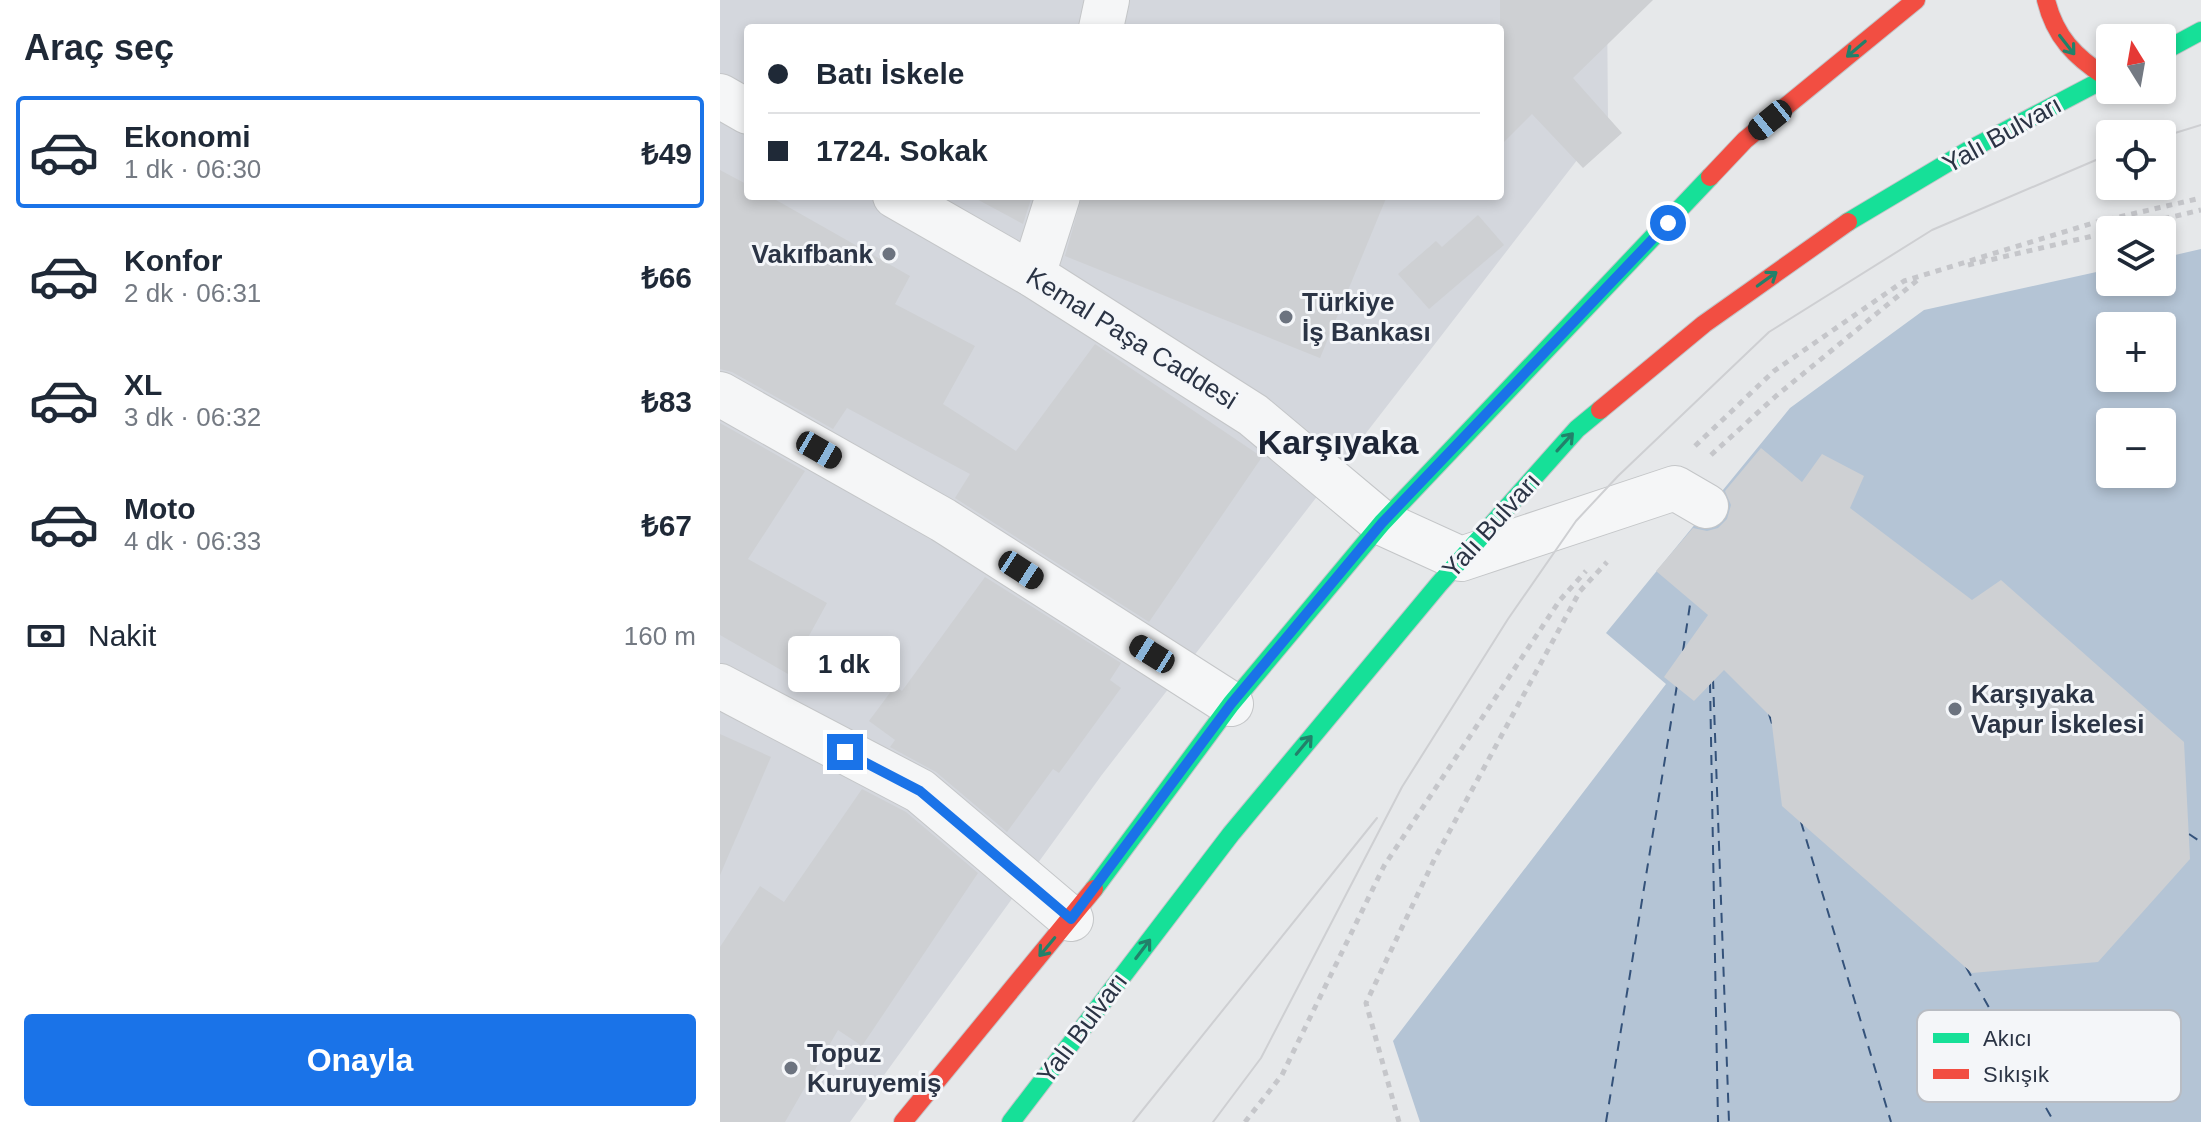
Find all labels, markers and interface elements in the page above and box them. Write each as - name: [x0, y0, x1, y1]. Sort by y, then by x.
- north arrow: [2096, 24, 2176, 104]
- map controls: [2096, 24, 2176, 488]
- text: Araç seç: [24, 27, 174, 68]
- one-way arrow: [2058, 34, 2076, 55]
- one-way arrow: [1846, 40, 1867, 58]
- text: Batı İskele: [816, 57, 964, 90]
- street label: Yalı Bulvarı: [1937, 89, 2067, 179]
- car: [1744, 96, 1796, 144]
- icon: car: [28, 116, 100, 188]
- text: Ekonomi: [124, 120, 251, 153]
- button: locate: [2096, 120, 2176, 200]
- text: 1724. Sokak: [816, 134, 988, 167]
- text: ₺49: [641, 137, 692, 170]
- text: 1 dk · 06:30: [124, 154, 261, 184]
- route start: [1650, 205, 1686, 241]
- button: layers: [2096, 216, 2176, 296]
- place label: Vakıfbank: [752, 239, 874, 269]
- icon: car: [28, 240, 100, 312]
- text: Konfor: [124, 244, 222, 277]
- marker: Vakıfbank: [880, 245, 898, 263]
- text: ₺66: [641, 261, 692, 294]
- street label: Kemal Paşa Caddesi: [1021, 261, 1243, 415]
- one-way arrow: [1756, 271, 1778, 287]
- text: 2 dk · 06:31: [124, 278, 261, 308]
- place label: Türkiye İş Bankası: [1302, 287, 1431, 347]
- marker: Türkiye İş Bankası: [1277, 308, 1295, 326]
- button: +: [2096, 312, 2176, 392]
- icon: car: [28, 364, 100, 436]
- text: XL: [124, 368, 162, 401]
- text: ₺83: [641, 385, 692, 418]
- text: 3 dk · 06:32: [124, 402, 261, 432]
- button: −: [2096, 408, 2176, 488]
- district label: Karşıyaka: [1258, 423, 1419, 461]
- car: [792, 428, 846, 472]
- one-way arrow: [1556, 432, 1574, 452]
- street label: Yalı Bulvarı: [1436, 466, 1546, 584]
- icon: car: [28, 488, 100, 560]
- text: Moto: [124, 492, 196, 525]
- text: ₺67: [641, 509, 692, 542]
- text: 4 dk · 06:33: [124, 526, 261, 556]
- car: [994, 547, 1048, 593]
- icon: cash: [24, 614, 68, 658]
- text: Nakit: [88, 619, 156, 652]
- text: 160 m: [624, 621, 696, 651]
- car: [1125, 631, 1179, 677]
- callout: 1 dk: [789, 636, 901, 692]
- text: 1 dk: [818, 649, 870, 679]
- place label: Karşıyaka Vapur İskelesi: [1971, 679, 2144, 739]
- marker: Karşıyaka Vapur İskelesi: [1946, 700, 1964, 718]
- route end: [827, 734, 863, 770]
- one-way arrow: [1295, 735, 1313, 756]
- one-way arrow: [1038, 937, 1056, 957]
- one-way arrow: [1134, 939, 1151, 960]
- street label: Yalı Bulvarı: [1031, 967, 1133, 1089]
- legend: [1917, 1010, 2181, 1102]
- button: Onayla: [24, 1014, 696, 1106]
- text: Akıcı: [1983, 1026, 2032, 1051]
- place label: Topuz Kuruyemiş: [807, 1038, 941, 1098]
- marker: Topuz Kuruyemiş: [782, 1059, 800, 1077]
- text: Sıkışık: [1983, 1062, 2050, 1087]

